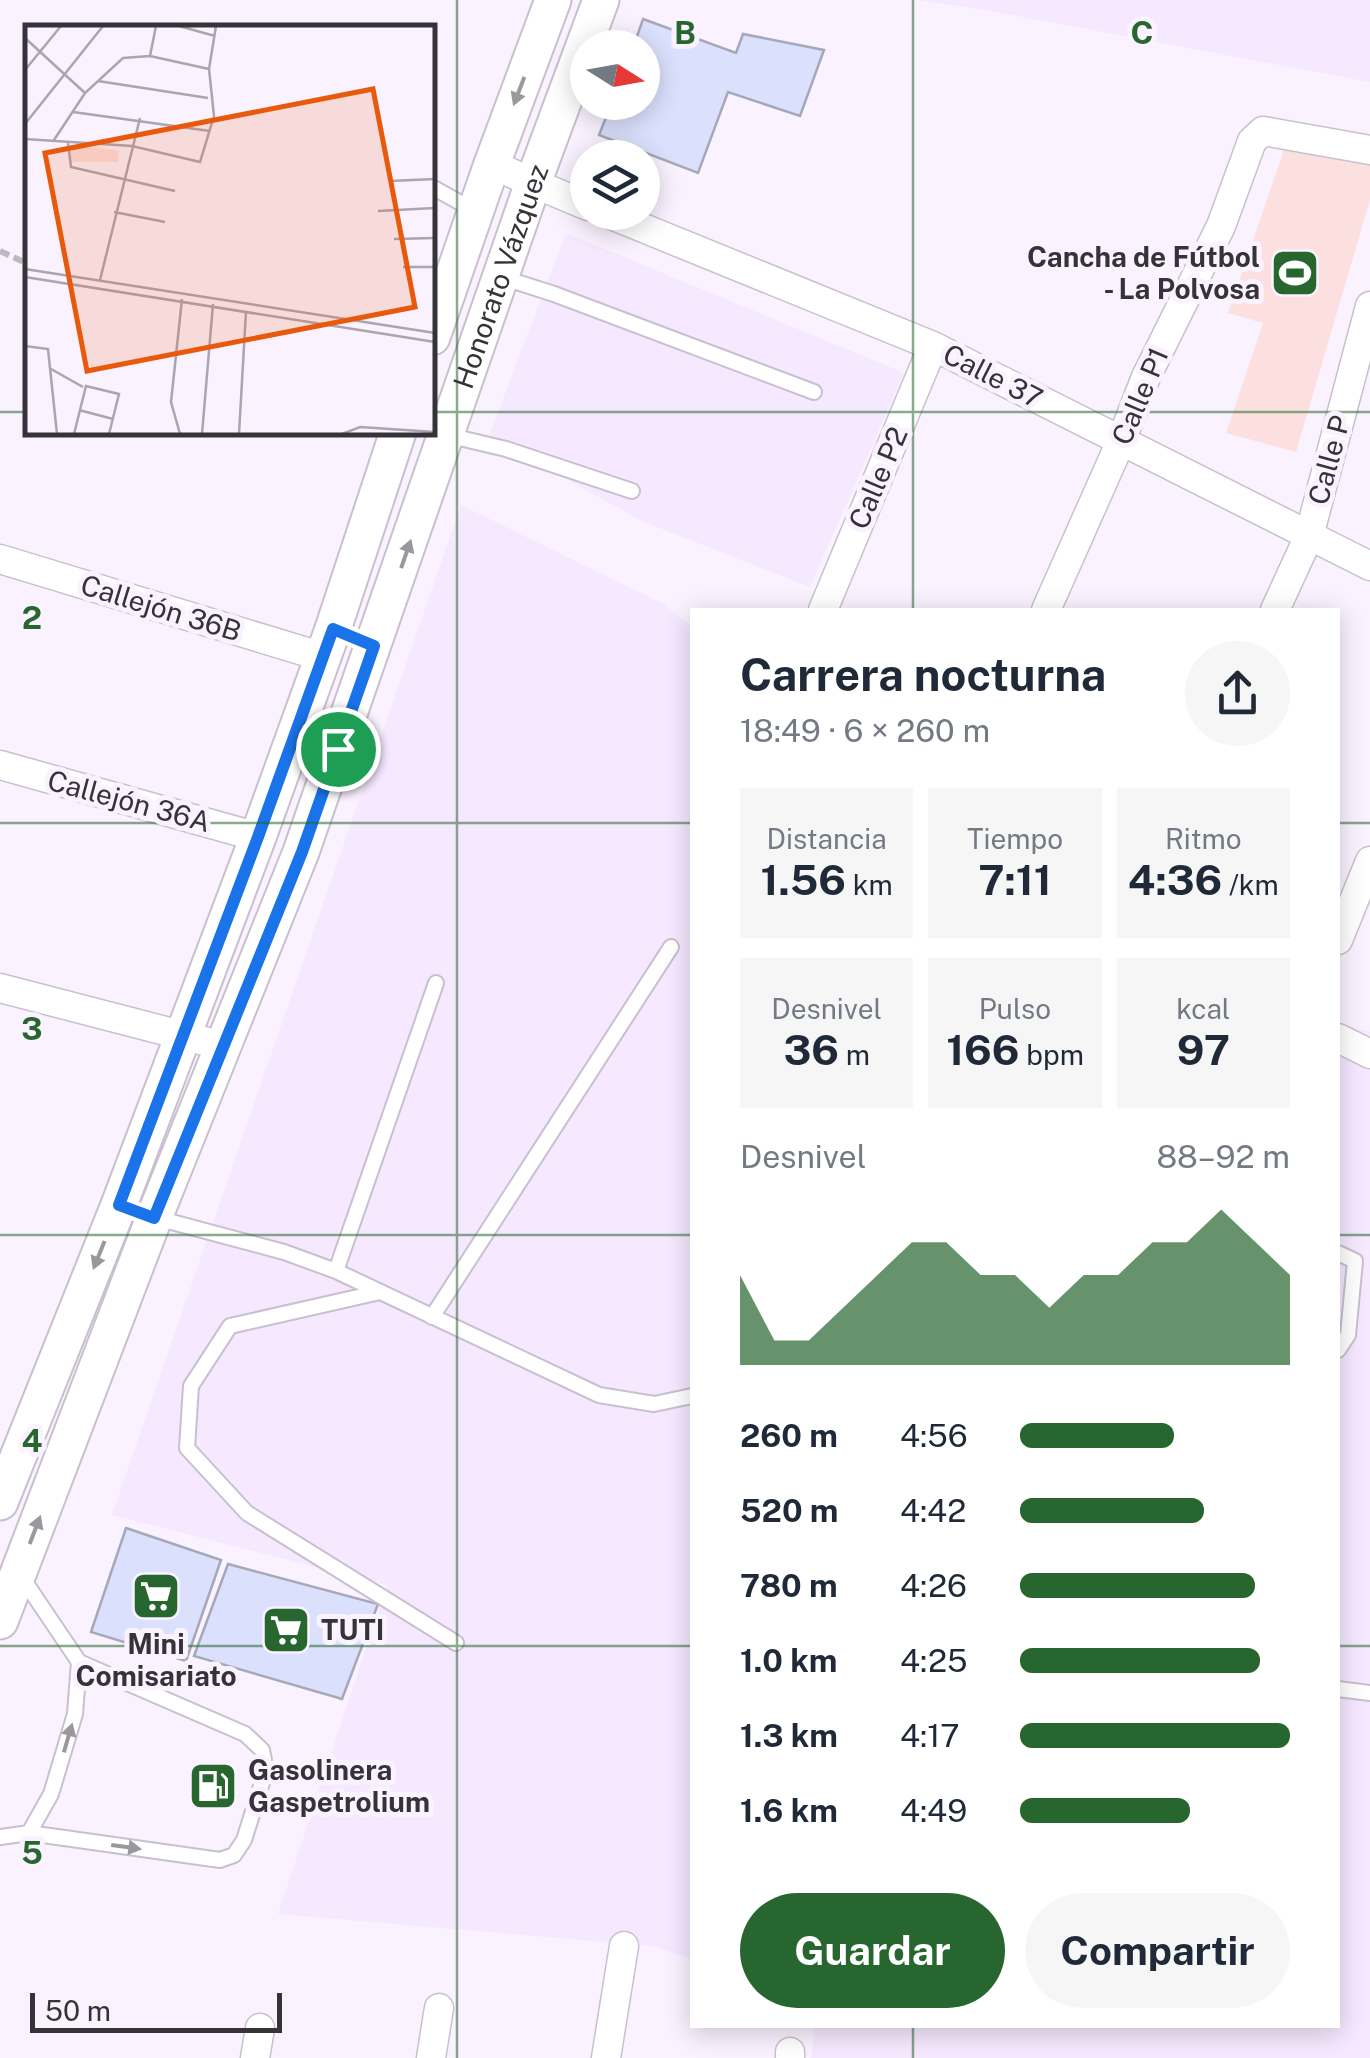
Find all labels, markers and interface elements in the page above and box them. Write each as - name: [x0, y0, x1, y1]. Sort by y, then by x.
- text: B: [674, 14, 696, 51]
- text: C: [1131, 14, 1153, 51]
- inset map: [25, 25, 435, 435]
- north arrow: [570, 30, 660, 120]
- map controls: [570, 30, 660, 230]
- one-way arrow: [511, 77, 526, 107]
- button: layers: [570, 140, 660, 230]
- street label: Honorato Vázquez: [446, 160, 555, 393]
- place label: Cancha de Fútbol - La Polvosa: [1027, 240, 1260, 305]
- sports icon: Cancha de Fútbol - La Polvosa: [1269, 247, 1321, 299]
- street label: Calle 37: [938, 337, 1048, 415]
- street label: Calle P1: [1104, 342, 1175, 449]
- street label: Calle P: [1301, 412, 1356, 508]
- street label: Calle P2: [841, 422, 914, 534]
- one-way arrow: [399, 538, 414, 568]
- street label: Callejón 36B: [77, 567, 245, 648]
- text: 2: [22, 599, 42, 636]
- button: share: [1185, 641, 1290, 746]
- text: Carrera nocturna: [740, 648, 1106, 701]
- pin: [296, 707, 381, 792]
- text: 18:49 · 6 × 260 m: [740, 712, 990, 749]
- icon: arrive: [311, 722, 366, 777]
- street label: Callejón 36A: [44, 763, 214, 838]
- text: Distancia: [767, 822, 887, 855]
- text: Tiempo: [967, 822, 1063, 855]
- text: Ritmo: [1165, 822, 1242, 855]
- text: 1.56: [761, 855, 846, 904]
- text: 7:11: [978, 855, 1052, 904]
- text: 4:36: [1128, 855, 1222, 904]
- text: km: [846, 868, 893, 901]
- text: /km: [1222, 868, 1279, 901]
- text: Desnivel: [771, 992, 882, 1025]
- text: Pulso: [979, 992, 1051, 1025]
- text: kcal: [1176, 992, 1230, 1025]
- text: 3: [21, 1010, 43, 1047]
- text: 36: [783, 1025, 839, 1074]
- text: 166: [946, 1025, 1019, 1074]
- text: 97: [1177, 1025, 1230, 1074]
- text: m: [839, 1038, 870, 1071]
- text: bpm: [1019, 1038, 1084, 1071]
- text: Desnivel: [740, 1138, 866, 1175]
- text: 88–92 m: [1156, 1138, 1290, 1175]
- one-way arrow: [91, 1240, 107, 1270]
- text: 260 m: [740, 1417, 838, 1454]
- text: 4:56: [900, 1417, 968, 1454]
- text: 4: [22, 1422, 43, 1459]
- text: 520 m: [740, 1492, 838, 1529]
- text: 4:42: [900, 1492, 966, 1529]
- one-way arrow: [28, 1515, 43, 1545]
- text: 780 m: [740, 1567, 838, 1604]
- text: 4:26: [900, 1567, 967, 1604]
- supermarket icon: Mini Comisariato: [130, 1570, 182, 1622]
- supermarket icon: TUTI: [260, 1604, 312, 1656]
- place label: TUTI: [321, 1613, 384, 1646]
- place label: Mini Comisariato: [75, 1627, 237, 1692]
- text: 1.0 km: [740, 1642, 837, 1679]
- text: 4:25: [900, 1642, 968, 1679]
- text: 1.3 km: [740, 1717, 838, 1754]
- text: 4:17: [900, 1717, 960, 1754]
- one-way arrow: [61, 1723, 76, 1753]
- place label: Gasolinera Gaspetrolium: [248, 1753, 430, 1818]
- fuel station icon: Gasolinera Gaspetrolium: [187, 1760, 239, 1812]
- text: 1.6 km: [740, 1792, 838, 1829]
- text: 4:49: [900, 1792, 967, 1829]
- text: 5: [21, 1834, 43, 1871]
- one-way arrow: [111, 1839, 142, 1855]
- button: Guardar: [740, 1893, 1005, 2008]
- button: Compartir: [1025, 1893, 1290, 2008]
- scale bar: [30, 1988, 282, 2032]
- text: 50 m: [45, 1994, 111, 2027]

